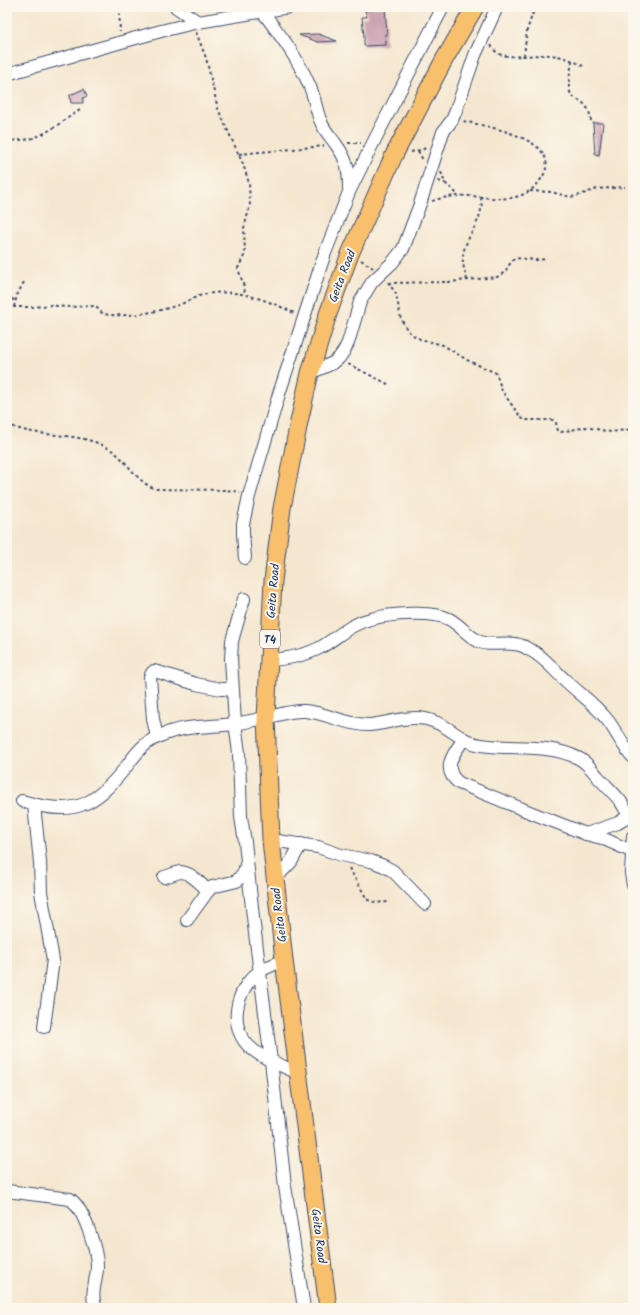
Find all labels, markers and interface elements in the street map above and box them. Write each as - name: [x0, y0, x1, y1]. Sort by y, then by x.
- street label: Geita Road: [324, 246, 362, 305]
- street label: Geita Road: [262, 562, 285, 619]
- road number: T4: [260, 630, 280, 648]
- street label: Geita Road: [267, 886, 292, 943]
- street label: Geita Road: [306, 1208, 331, 1265]

